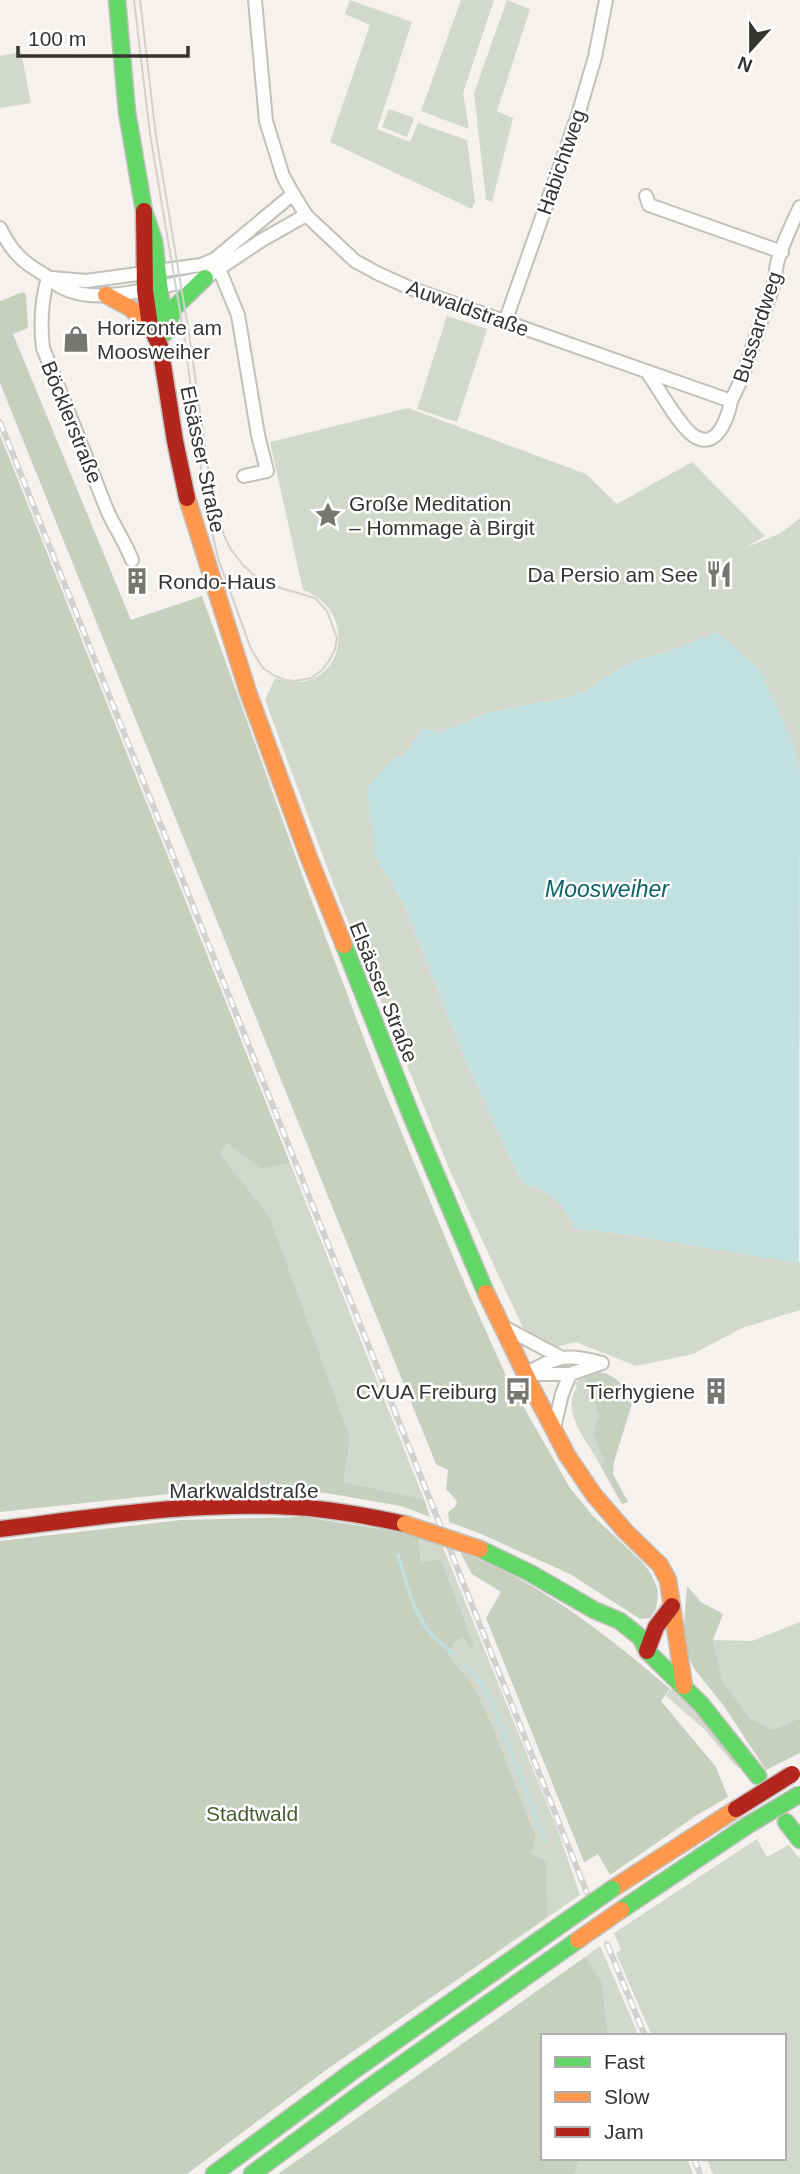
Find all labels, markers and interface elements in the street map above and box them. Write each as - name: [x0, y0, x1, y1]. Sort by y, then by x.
- scale bar: [18, 14, 187, 58]
- north arrow: [716, 14, 786, 84]
- text: 100 m: [28, 27, 86, 50]
- text: N: [735, 52, 755, 77]
- street label: Habichtweg: [532, 106, 590, 218]
- street label: Bussardweg: [728, 268, 786, 386]
- street label: Auwaldstraße: [404, 275, 532, 341]
- place label: Horizonte am Moosweiher: [97, 316, 222, 363]
- shop icon: Horizonte am Moosweiher: [61, 324, 91, 354]
- street label: Böcklerstraße: [37, 358, 107, 486]
- street label: Elsässer Straße: [176, 384, 230, 534]
- place label: Große Meditation – Hommage à Birgit: [349, 492, 535, 539]
- place icon: Große Meditation – Hommage à Birgit: [313, 500, 343, 530]
- restaurant icon: Da Persio am See: [704, 559, 734, 589]
- place label: Da Persio am See: [528, 563, 698, 586]
- building icon: Rondo-Haus: [122, 566, 152, 596]
- place label: Rondo-Haus: [158, 570, 276, 593]
- water label: Moosweiher: [545, 876, 670, 902]
- street label: Elsässer Straße: [345, 918, 423, 1066]
- bus stop icon: CVUA Freiburg: [503, 1376, 533, 1406]
- building icon: Tierhygiene: [701, 1376, 731, 1406]
- place label: CVUA Freiburg: [356, 1380, 497, 1403]
- place label: Tierhygiene: [586, 1380, 695, 1403]
- street label: Markwaldstraße: [169, 1479, 319, 1502]
- park label: Stadtwald: [206, 1802, 298, 1825]
- legend: [541, 2034, 786, 2160]
- text: Fast: [604, 2050, 645, 2073]
- text: Slow: [604, 2085, 650, 2108]
- text: Jam: [604, 2120, 644, 2143]

